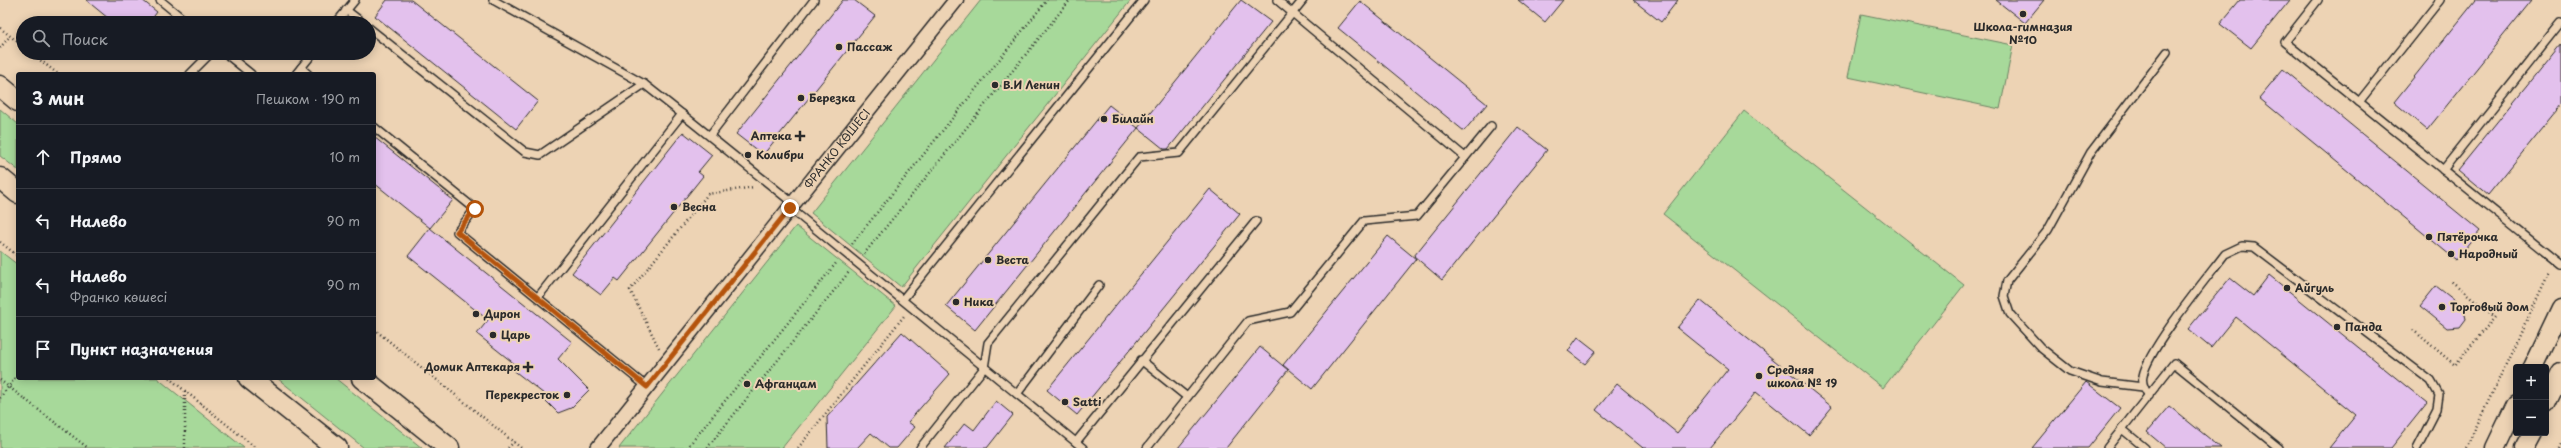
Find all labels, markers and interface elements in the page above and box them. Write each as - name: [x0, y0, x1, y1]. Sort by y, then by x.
- marker: Школа-гимназия №10: [2018, 9, 2028, 19]
- search box: [16, 16, 376, 60]
- place label: Школа-гимназия №10: [1974, 18, 2073, 48]
- icon: search: [30, 27, 52, 49]
- text: Поиск: [62, 27, 108, 50]
- place label: Пассаж: [847, 38, 893, 55]
- marker: Пассаж: [834, 42, 844, 52]
- place label: В.И Ленин: [1003, 76, 1060, 93]
- marker: В.И Ленин: [990, 80, 1000, 90]
- text: 3 мин: [32, 85, 84, 111]
- text: Пешком · 190 m: [256, 89, 360, 108]
- place label: Березка: [809, 89, 856, 106]
- marker: Березка: [796, 93, 806, 103]
- street label: ФРАНКО КӨШЕСІ: [800, 105, 874, 192]
- place label: Билайн: [1112, 110, 1154, 127]
- marker: Билайн: [1099, 114, 1109, 124]
- place label: Аптека: [751, 127, 793, 144]
- marker: Аптека: [795, 131, 805, 141]
- text: Прямо: [70, 145, 121, 168]
- icon: ahead: [32, 146, 54, 168]
- place label: Колибри: [756, 146, 804, 163]
- text: 10 m: [330, 147, 360, 166]
- marker: Колибри: [743, 150, 753, 160]
- place label: Весна: [682, 198, 717, 215]
- route end: [781, 199, 799, 217]
- route start: [466, 200, 484, 218]
- marker: Весна: [669, 202, 679, 212]
- text: Налево: [70, 209, 127, 232]
- icon: left: [32, 210, 54, 232]
- text: 90 m: [327, 211, 360, 230]
- place label: Пятёрочка: [2437, 228, 2499, 245]
- marker: Пятёрочка: [2424, 232, 2434, 242]
- place label: Народный: [2459, 245, 2518, 262]
- marker: Народный: [2446, 249, 2456, 259]
- place label: Веста: [996, 251, 1029, 268]
- marker: Веста: [983, 255, 993, 265]
- text: Налево: [70, 264, 127, 287]
- icon: left: [32, 274, 54, 296]
- text: 90 m: [327, 275, 360, 294]
- place label: Айгуль: [2295, 279, 2334, 296]
- marker: Айгуль: [2282, 283, 2292, 293]
- text: Франко көшесі: [70, 287, 167, 306]
- place label: Ника: [964, 293, 994, 310]
- marker: Ника: [951, 297, 961, 307]
- place label: Торговый дом: [2450, 298, 2529, 315]
- marker: Торговый дом: [2437, 302, 2447, 312]
- place label: Дирон: [483, 305, 520, 322]
- marker: Дирон: [471, 309, 481, 319]
- place label: Панда: [2345, 318, 2383, 335]
- marker: Панда: [2332, 322, 2342, 332]
- place label: Царь: [501, 326, 530, 343]
- marker: Царь: [488, 330, 498, 340]
- text: Пункт назначения: [70, 337, 213, 360]
- icon: arrive: [32, 338, 54, 360]
- place label: Домик Аптекаря: [424, 358, 520, 375]
- place label: Средняя школа № 19: [1767, 361, 1838, 391]
- marker: Домик Аптекаря: [523, 362, 533, 372]
- map controls: [2513, 364, 2549, 436]
- button: +: [2513, 364, 2549, 400]
- marker: Средняя школа № 19: [1754, 371, 1764, 381]
- place label: Афганцам: [755, 375, 817, 392]
- marker: Афганцам: [742, 379, 752, 389]
- place label: Перекресток: [485, 386, 560, 403]
- marker: Перекресток: [562, 390, 572, 400]
- place label: Satti: [1073, 393, 1102, 410]
- marker: Satti: [1060, 397, 1070, 407]
- button: −: [2513, 400, 2549, 436]

